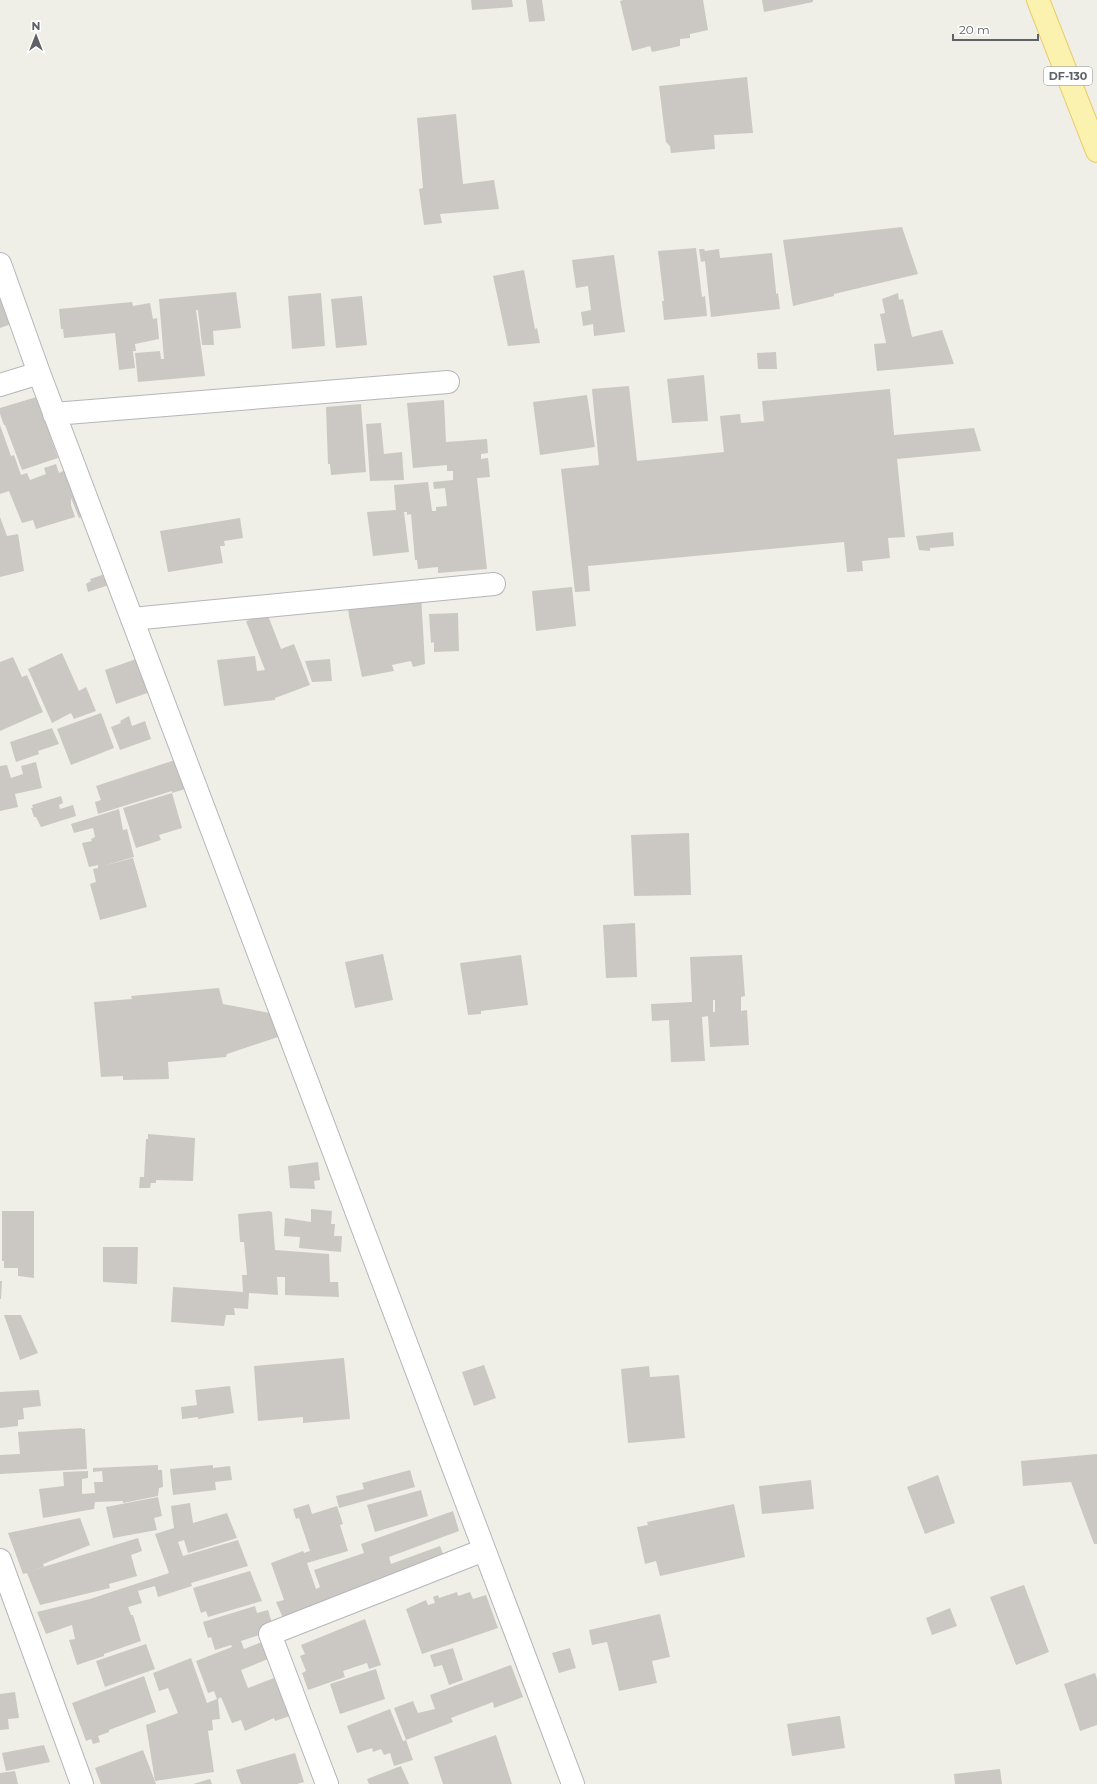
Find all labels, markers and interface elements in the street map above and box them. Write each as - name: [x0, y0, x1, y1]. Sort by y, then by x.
- north arrow: [16, 16, 56, 56]
- scale bar: [953, 16, 1038, 42]
- text: N: [32, 19, 40, 33]
- text: 20 m: [959, 22, 990, 37]
- road number: DF-130: [1044, 67, 1092, 85]

